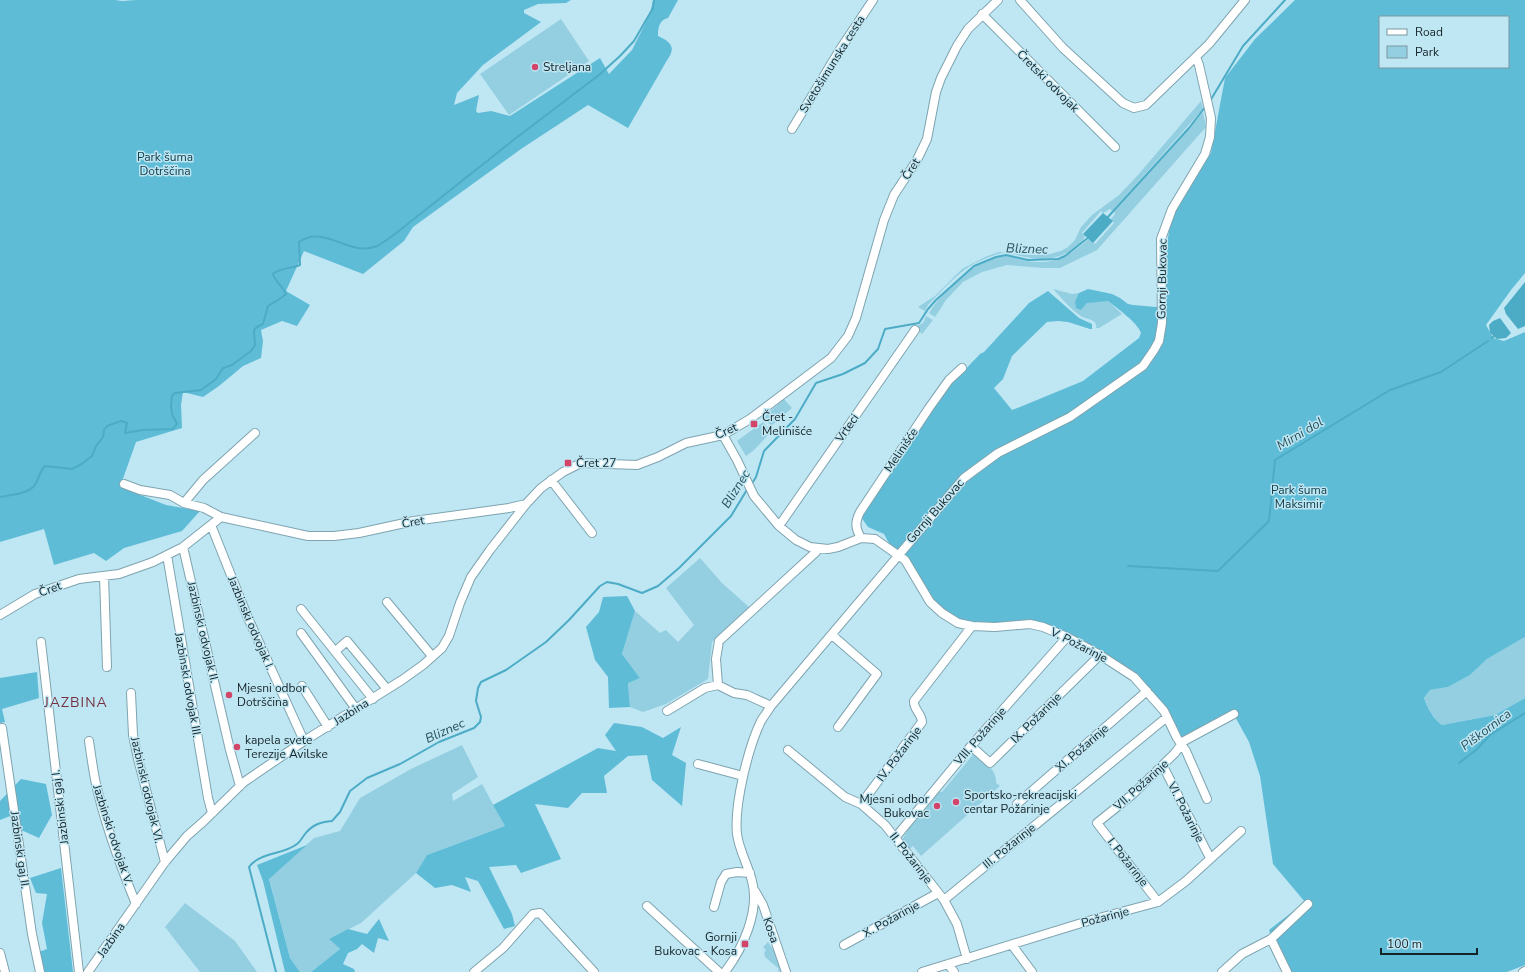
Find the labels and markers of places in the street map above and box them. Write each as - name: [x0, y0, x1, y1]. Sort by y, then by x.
- place label: Streljana: [543, 59, 591, 75]
- marker: Streljana: [530, 62, 540, 72]
- place label: Čret - Melinišće: [762, 409, 812, 439]
- marker: Čret - Melinišće: [749, 419, 759, 429]
- place label: Čret 27: [576, 455, 616, 471]
- marker: Čret 27: [563, 458, 573, 468]
- place label: Mjesni odbor Dotrščina: [237, 680, 307, 710]
- marker: Mjesni odbor Dotrščina: [224, 690, 234, 700]
- place label: kapela svete Terezije Avilske: [245, 732, 328, 762]
- marker: kapela svete Terezije Avilske: [232, 742, 242, 752]
- place label: Sportsko-rekreacijski centar Požarinje: [964, 787, 1077, 817]
- place label: Mjesni odbor Bukovac: [859, 791, 930, 821]
- marker: Sportsko-rekreacijski centar Požarinje: [951, 797, 961, 807]
- marker: Mjesni odbor Bukovac: [932, 801, 942, 811]
- place label: Gornji Bukovac - Kosa: [654, 929, 737, 959]
- marker: Gornji Bukovac - Kosa: [740, 939, 750, 949]

